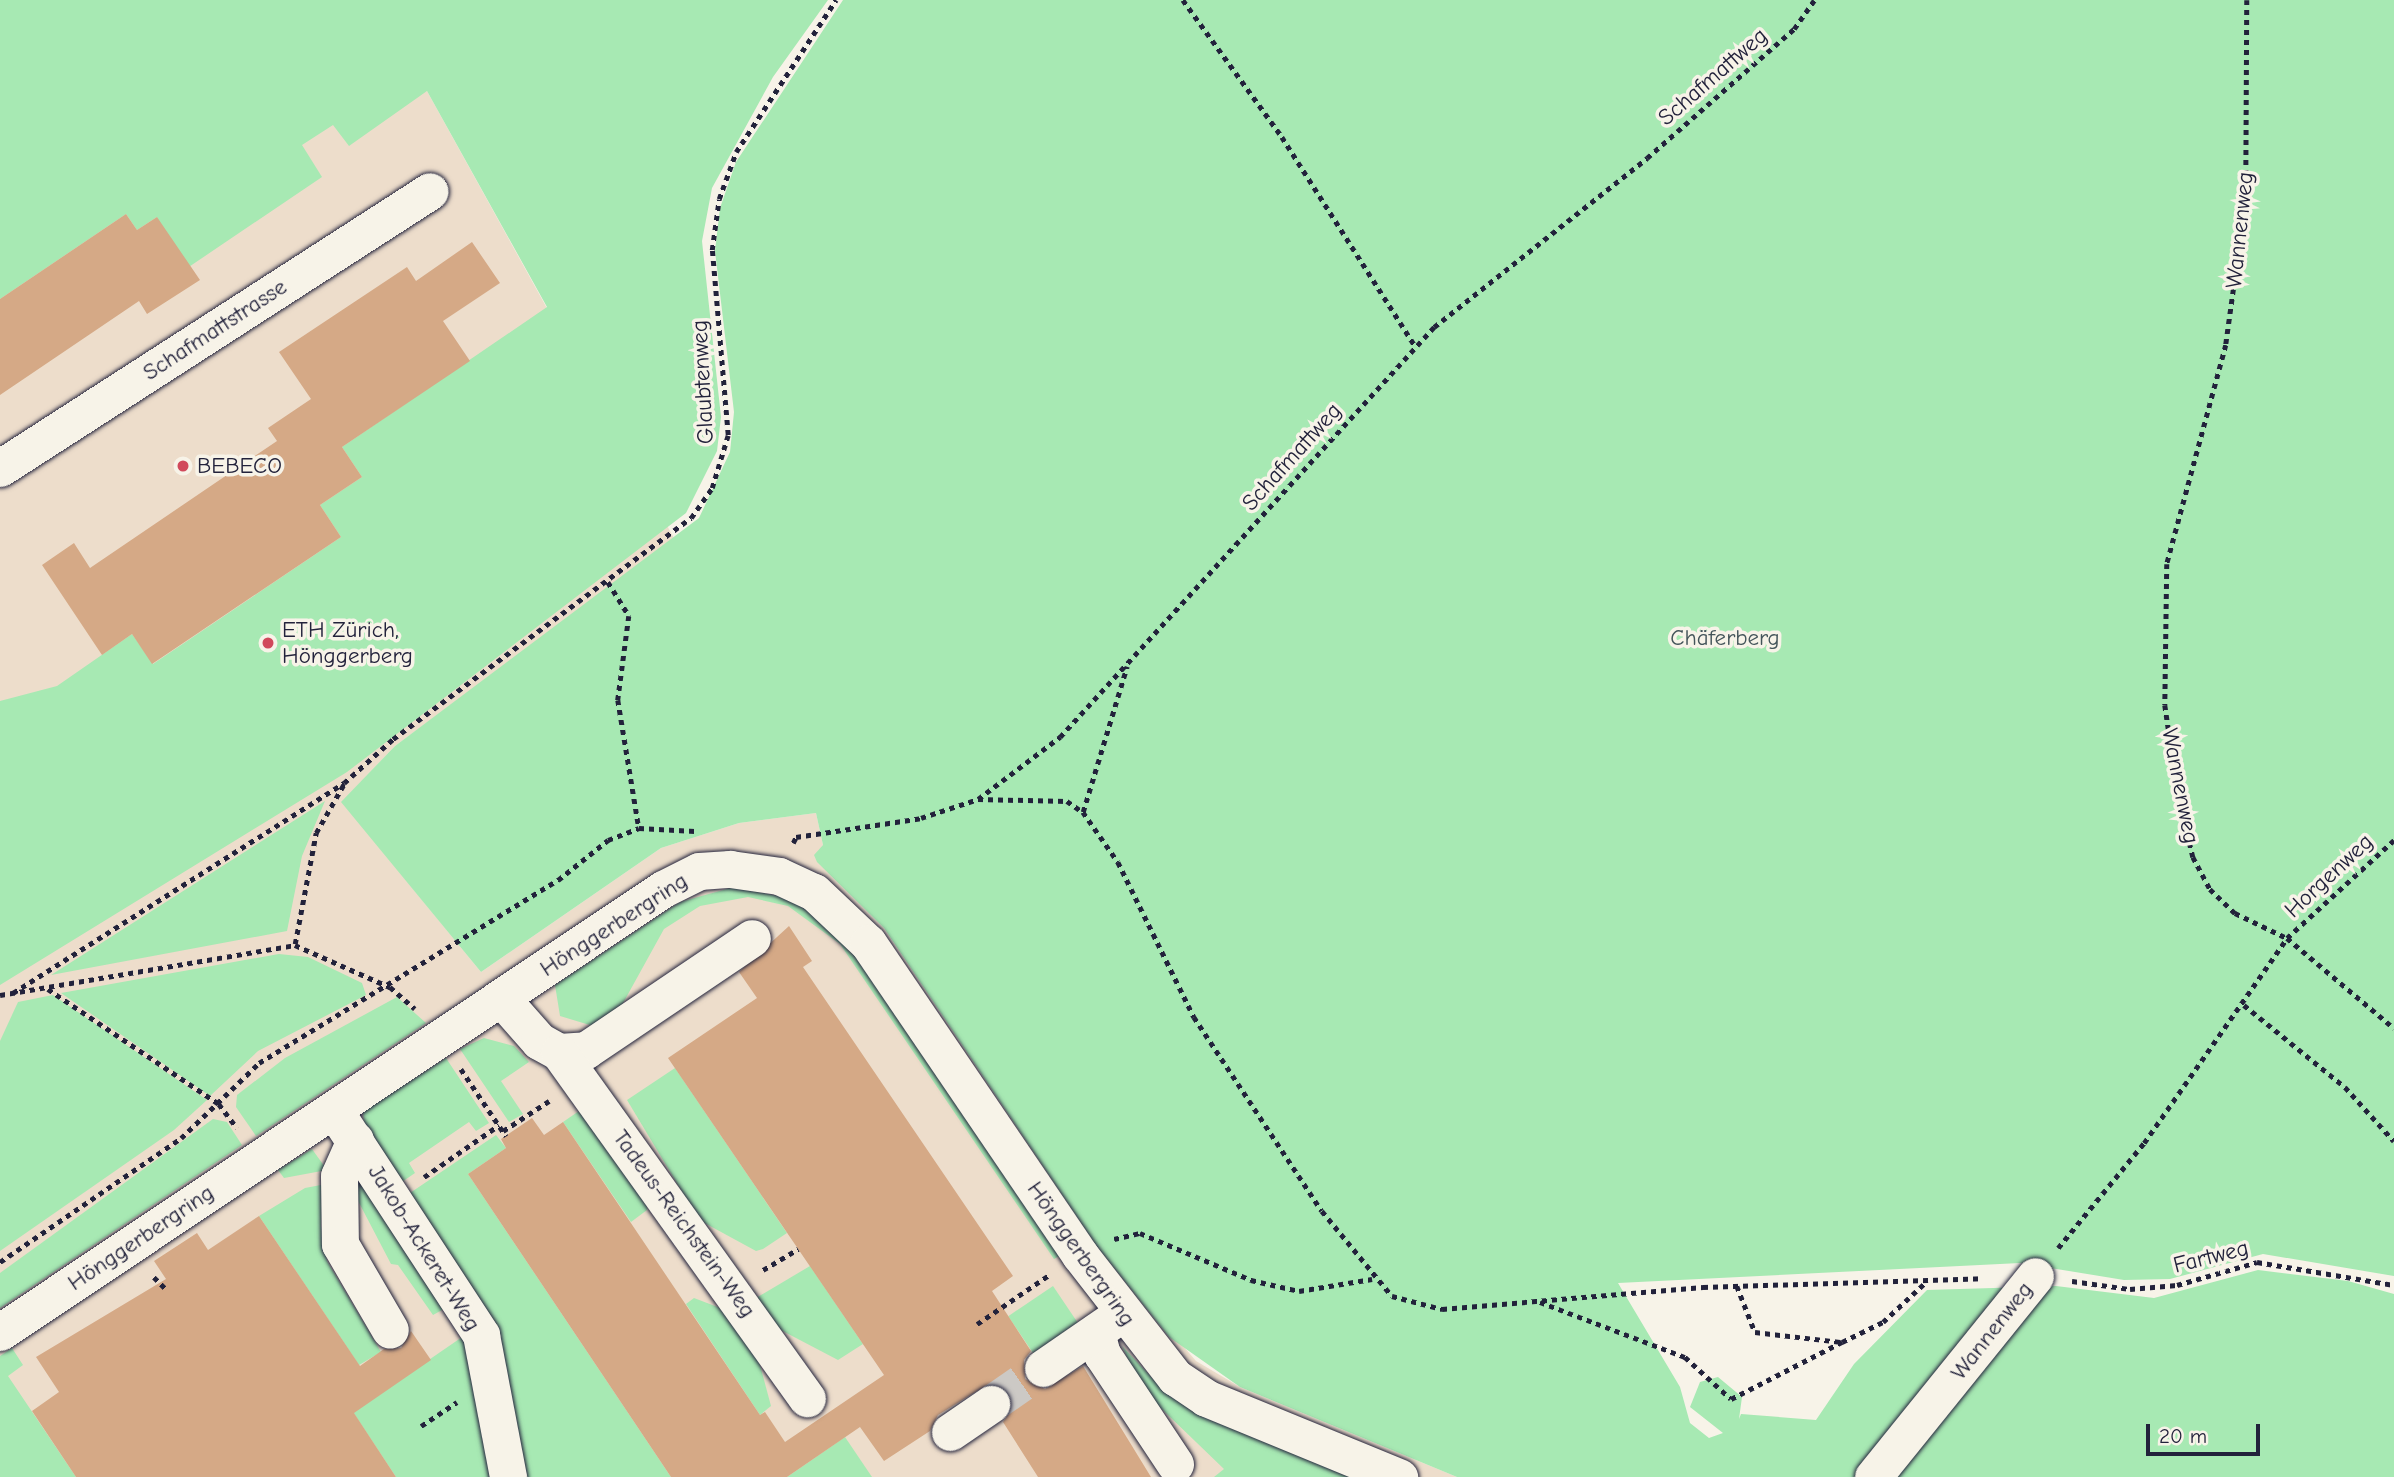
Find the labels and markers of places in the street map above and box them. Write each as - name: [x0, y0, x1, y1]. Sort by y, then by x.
- place label: BEBECO: [197, 452, 282, 480]
- marker: BEBECO: [175, 458, 191, 474]
- place label: ETH Zürich, Hönggerberg: [282, 616, 413, 670]
- marker: ETH Zürich, Hönggerberg: [260, 635, 276, 651]

